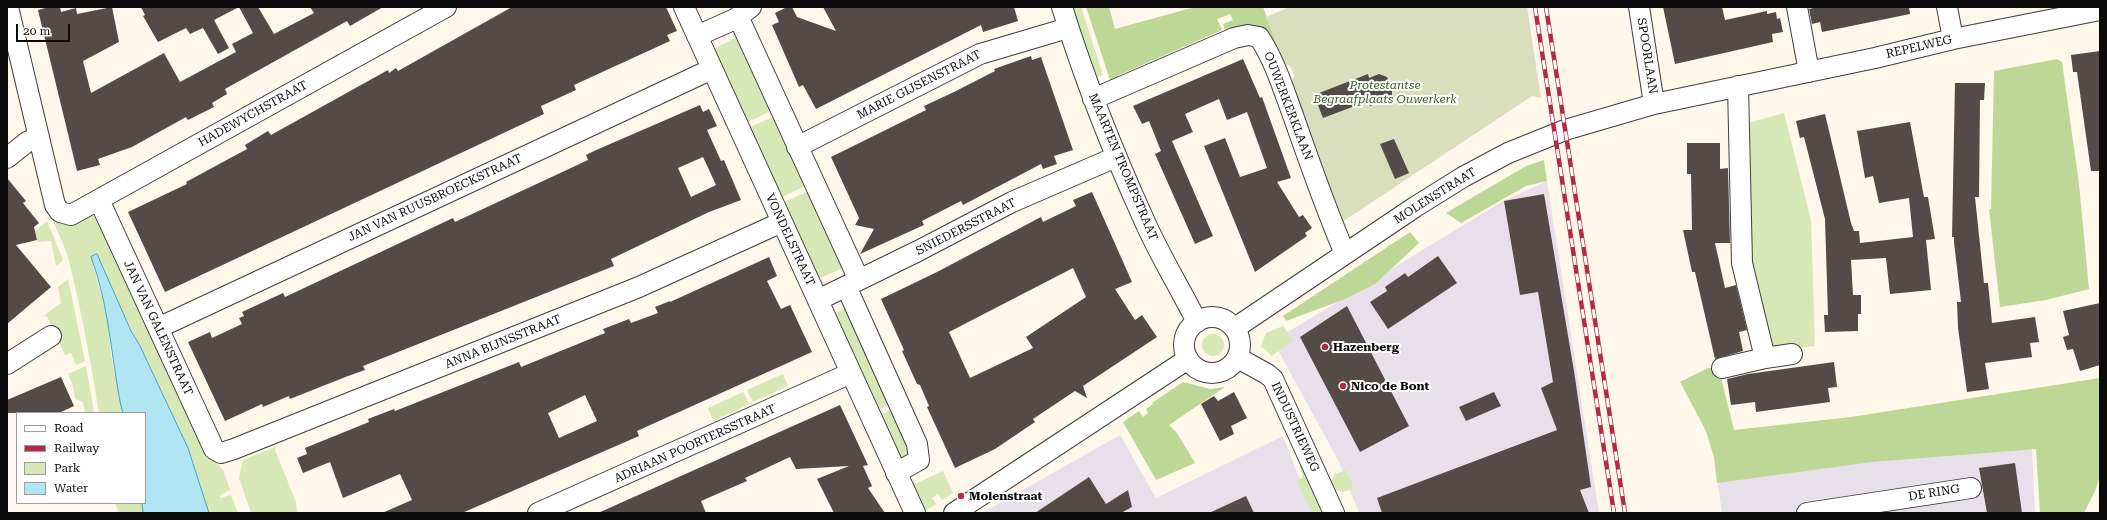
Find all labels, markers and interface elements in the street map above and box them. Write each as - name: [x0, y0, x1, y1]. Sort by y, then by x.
- scale bar: [18, 16, 72, 42]
- street label: SPOORLAAN: [1634, 17, 1660, 95]
- text: 20 m: [23, 24, 50, 38]
- street label: REPELWEG: [1885, 32, 1953, 62]
- street label: MARIE GIJSENSTRAAT: [855, 47, 983, 123]
- street label: OUWERKERKLAAN: [1261, 50, 1315, 162]
- street label: HADEWYCHSTRAAT: [196, 78, 310, 150]
- park label: Protestantse Begraafplaats Ouwerkerk: [1313, 78, 1457, 106]
- street label: MAARTEN TROMPSTRAAT: [1085, 91, 1161, 243]
- street label: JAN VAN RUUSBROECKSTRAAT: [346, 151, 524, 245]
- street label: MOLENSTRAAT: [1391, 165, 1479, 227]
- street label: VONDELSTRAAT: [762, 192, 818, 288]
- street label: SNIEDERSSTRAAT: [914, 196, 1018, 258]
- street label: JAN VAN GALENSTRAAT: [120, 258, 196, 398]
- street label: ANNA BIJNSSTRAAT: [443, 312, 563, 372]
- place label: Hazenberg: [1333, 340, 1399, 354]
- marker: Hazenberg: [1320, 342, 1330, 352]
- place label: Nico de Bont: [1351, 379, 1429, 393]
- street label: INDUSTRIEWEG: [1268, 380, 1322, 474]
- marker: Nico de Bont: [1338, 381, 1348, 391]
- street label: ADRIAAN POORTERSSTRAAT: [612, 402, 778, 486]
- legend: [16, 412, 146, 504]
- text: Road: [54, 421, 83, 435]
- text: Railway: [54, 441, 99, 455]
- text: Park: [54, 461, 80, 475]
- text: Water: [54, 481, 88, 495]
- street label: DE RING: [1907, 482, 1961, 504]
- place label: Molenstraat: [969, 489, 1042, 503]
- marker: Molenstraat: [956, 491, 966, 501]

